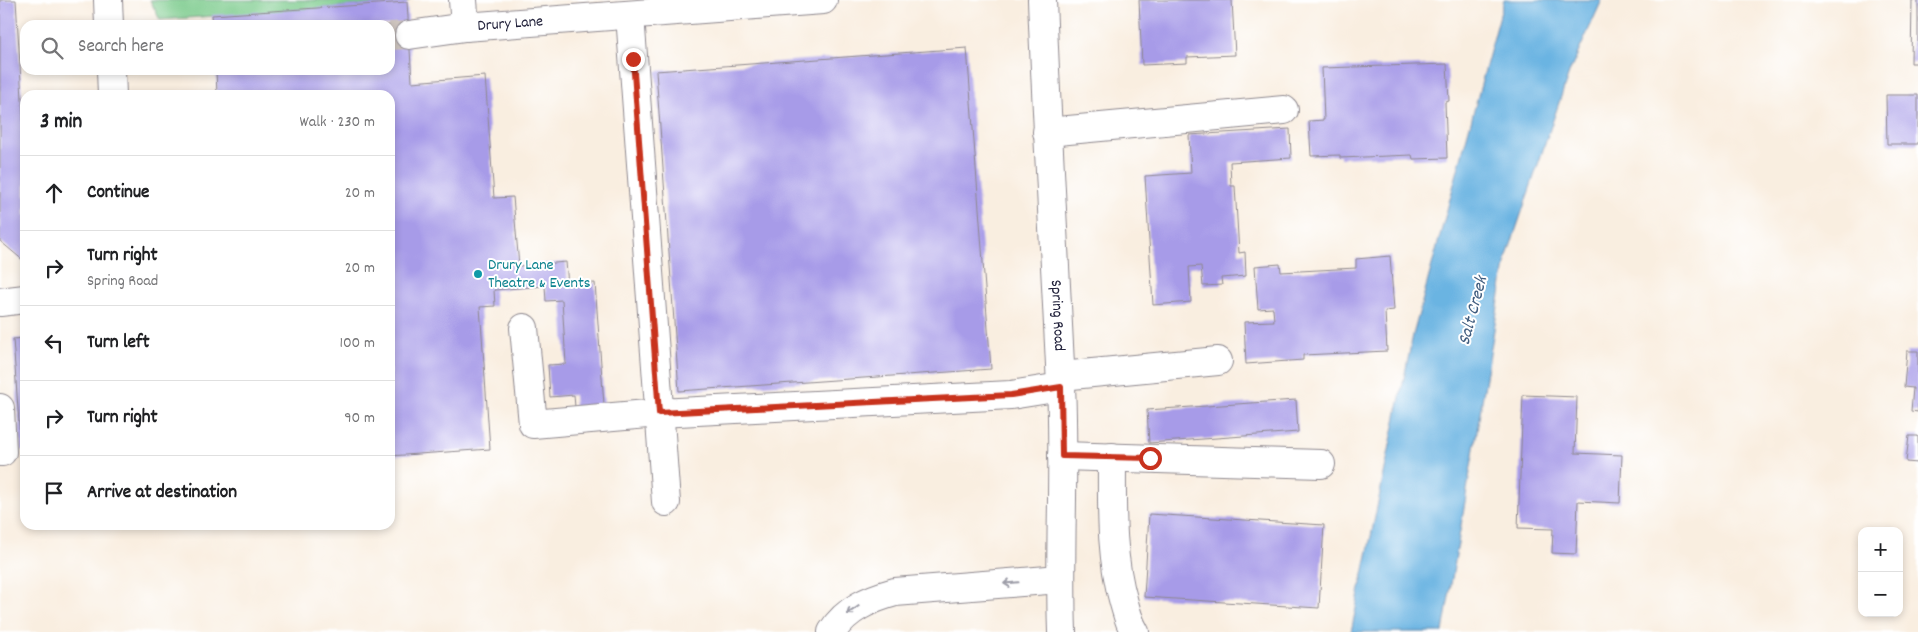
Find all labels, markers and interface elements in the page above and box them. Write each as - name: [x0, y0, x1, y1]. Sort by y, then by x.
- street label: Drury Lane: [477, 10, 544, 38]
- search box: [20, 20, 395, 75]
- icon: search: [38, 34, 66, 62]
- text: Search here: [78, 34, 164, 61]
- route end: [622, 48, 645, 71]
- text: 3 min: [40, 108, 82, 138]
- text: Walk · 230 m: [299, 111, 375, 134]
- icon: ahead: [40, 179, 68, 207]
- text: Continue: [87, 180, 149, 207]
- text: 20 m: [345, 182, 375, 205]
- text: Turn right: [87, 243, 158, 270]
- icon: right: [40, 254, 68, 282]
- place label: Drury Lane Theatre & Events: [488, 254, 591, 295]
- text: 20 m: [345, 257, 375, 280]
- marker: Drury Lane Theatre & Events: [472, 268, 484, 280]
- text: Spring Road: [87, 270, 158, 293]
- water label: Salt Creek: [1453, 272, 1496, 348]
- street label: Spring Road: [1044, 279, 1071, 352]
- icon: left: [40, 329, 68, 357]
- text: Turn left: [87, 330, 150, 357]
- text: 100 m: [339, 332, 375, 355]
- icon: right: [40, 404, 68, 432]
- text: Turn right: [87, 405, 158, 432]
- text: 90 m: [344, 407, 375, 430]
- route start: [1139, 447, 1162, 470]
- icon: arrive: [40, 479, 68, 507]
- text: Arrive at destination: [87, 480, 237, 507]
- map controls: [1858, 527, 1903, 617]
- button: +: [1858, 527, 1903, 572]
- button: −: [1858, 572, 1903, 617]
- one-way arrow: [1004, 578, 1020, 588]
- one-way arrow: [847, 605, 861, 615]

